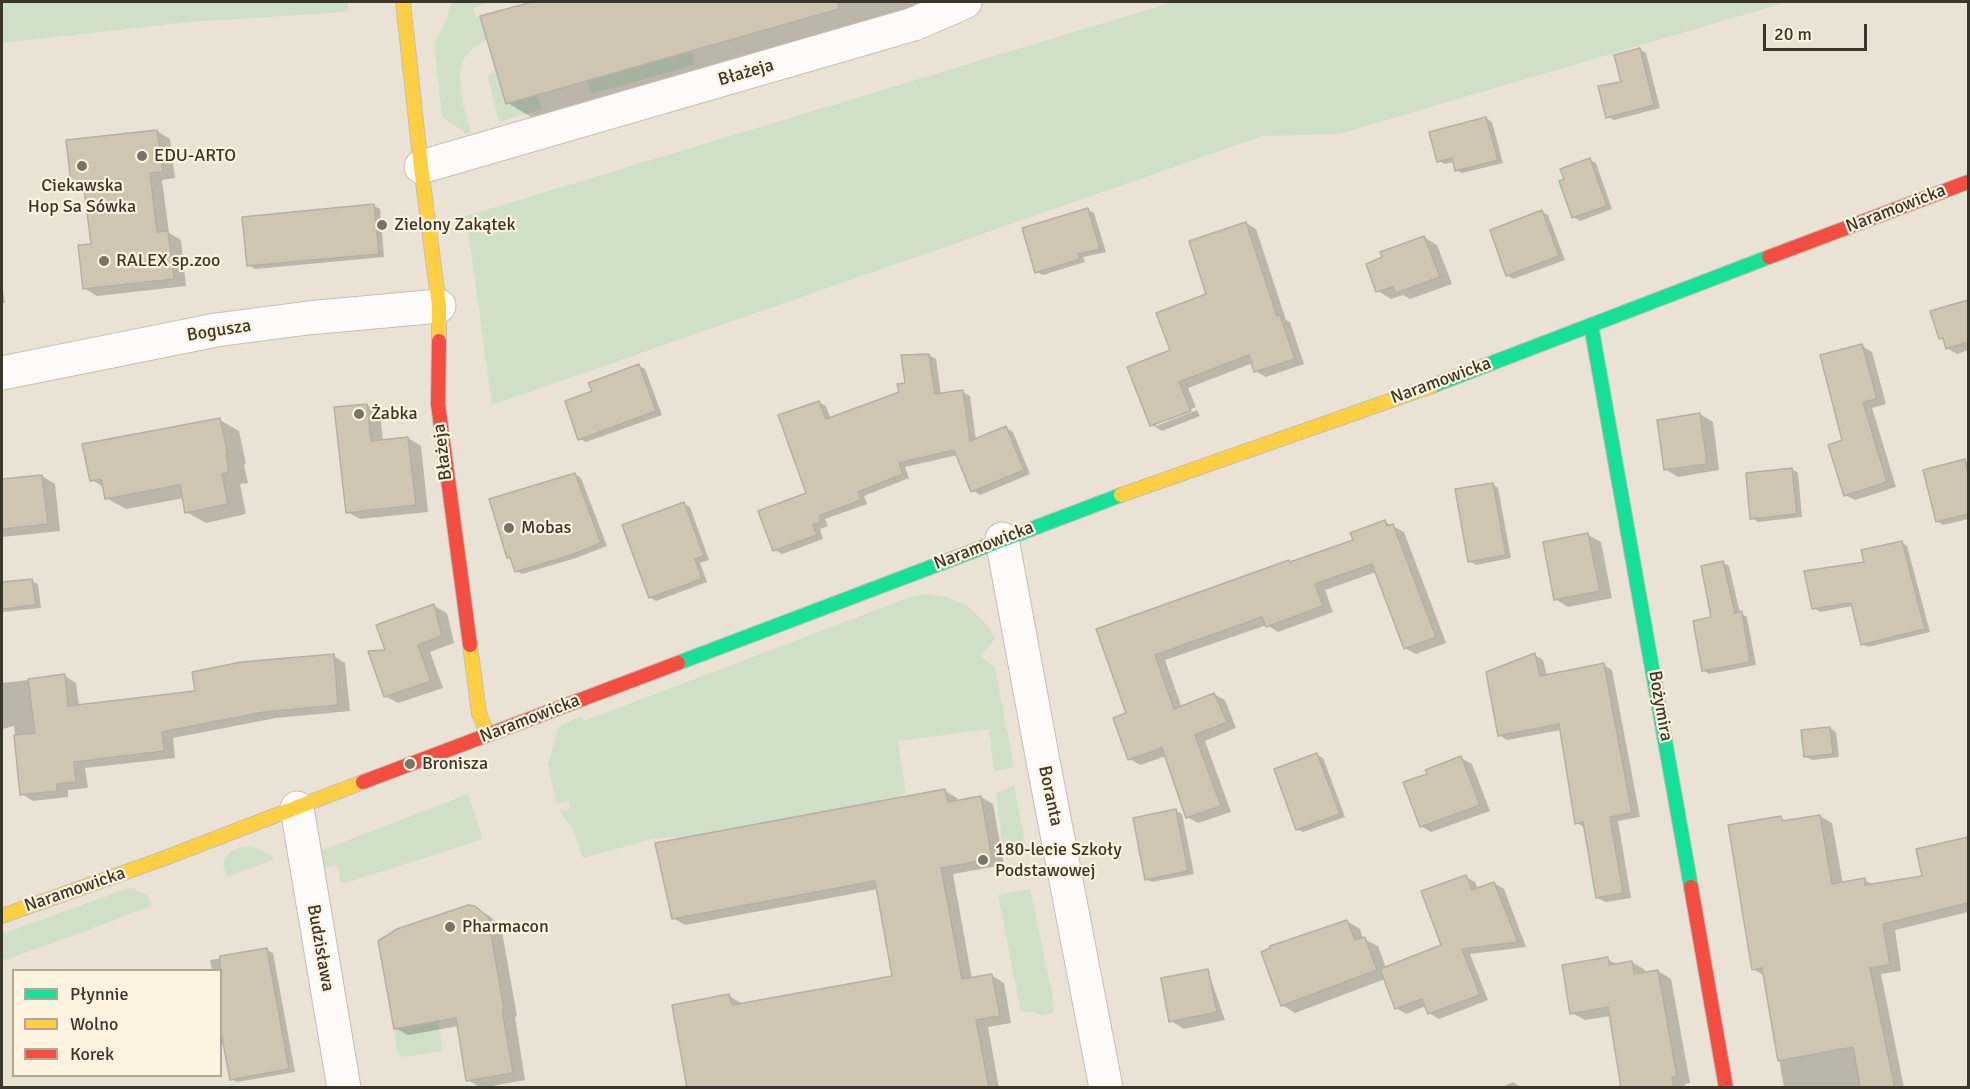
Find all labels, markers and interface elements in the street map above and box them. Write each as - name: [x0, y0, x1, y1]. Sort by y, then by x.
- scale bar: [1766, 12, 1870, 50]
- text: 20 m: [1774, 23, 1812, 45]
- street label: Błażeja: [716, 55, 776, 91]
- place label: EDU-ARTO: [154, 145, 236, 167]
- marker: EDU-ARTO: [135, 149, 149, 163]
- marker: Ciekawska Hop Sa Sówka: [75, 159, 89, 173]
- place label: Ciekawska Hop Sa Sówka: [28, 175, 136, 218]
- street label: Naramowicka: [1843, 180, 1949, 238]
- place label: Zielony Zakątek: [394, 214, 516, 236]
- marker: Zielony Zakątek: [375, 218, 389, 232]
- place label: RALEX sp.zoo: [116, 250, 220, 272]
- marker: RALEX sp.zoo: [97, 254, 111, 268]
- street label: Bogusza: [185, 315, 253, 347]
- street label: Naramowicka: [1388, 353, 1494, 409]
- place label: Żabka: [371, 403, 418, 425]
- marker: Żabka: [352, 407, 366, 421]
- street label: Błażeja: [429, 422, 457, 482]
- place label: Mobas: [521, 517, 571, 539]
- street label: Naramowicka: [931, 517, 1037, 575]
- marker: Mobas: [502, 521, 516, 535]
- street label: Bożymira: [1643, 669, 1677, 743]
- street label: Naramowicka: [477, 690, 583, 748]
- place label: Bronisza: [422, 753, 488, 775]
- marker: Bronisza: [403, 757, 417, 771]
- street label: Boranta: [1033, 764, 1067, 828]
- place label: 180-lecie Szkoły Podstawowej: [995, 839, 1122, 882]
- marker: 180-lecie Szkoły Podstawowej: [976, 853, 990, 867]
- street label: Naramowicka: [22, 863, 128, 917]
- street label: Budzisława: [302, 903, 338, 993]
- place label: Pharmacon: [462, 916, 549, 938]
- marker: Pharmacon: [443, 920, 457, 934]
- legend: [12, 969, 222, 1077]
- text: Płynnie: [70, 983, 128, 1005]
- text: Wolno: [70, 1013, 118, 1035]
- text: Korek: [70, 1043, 114, 1065]

